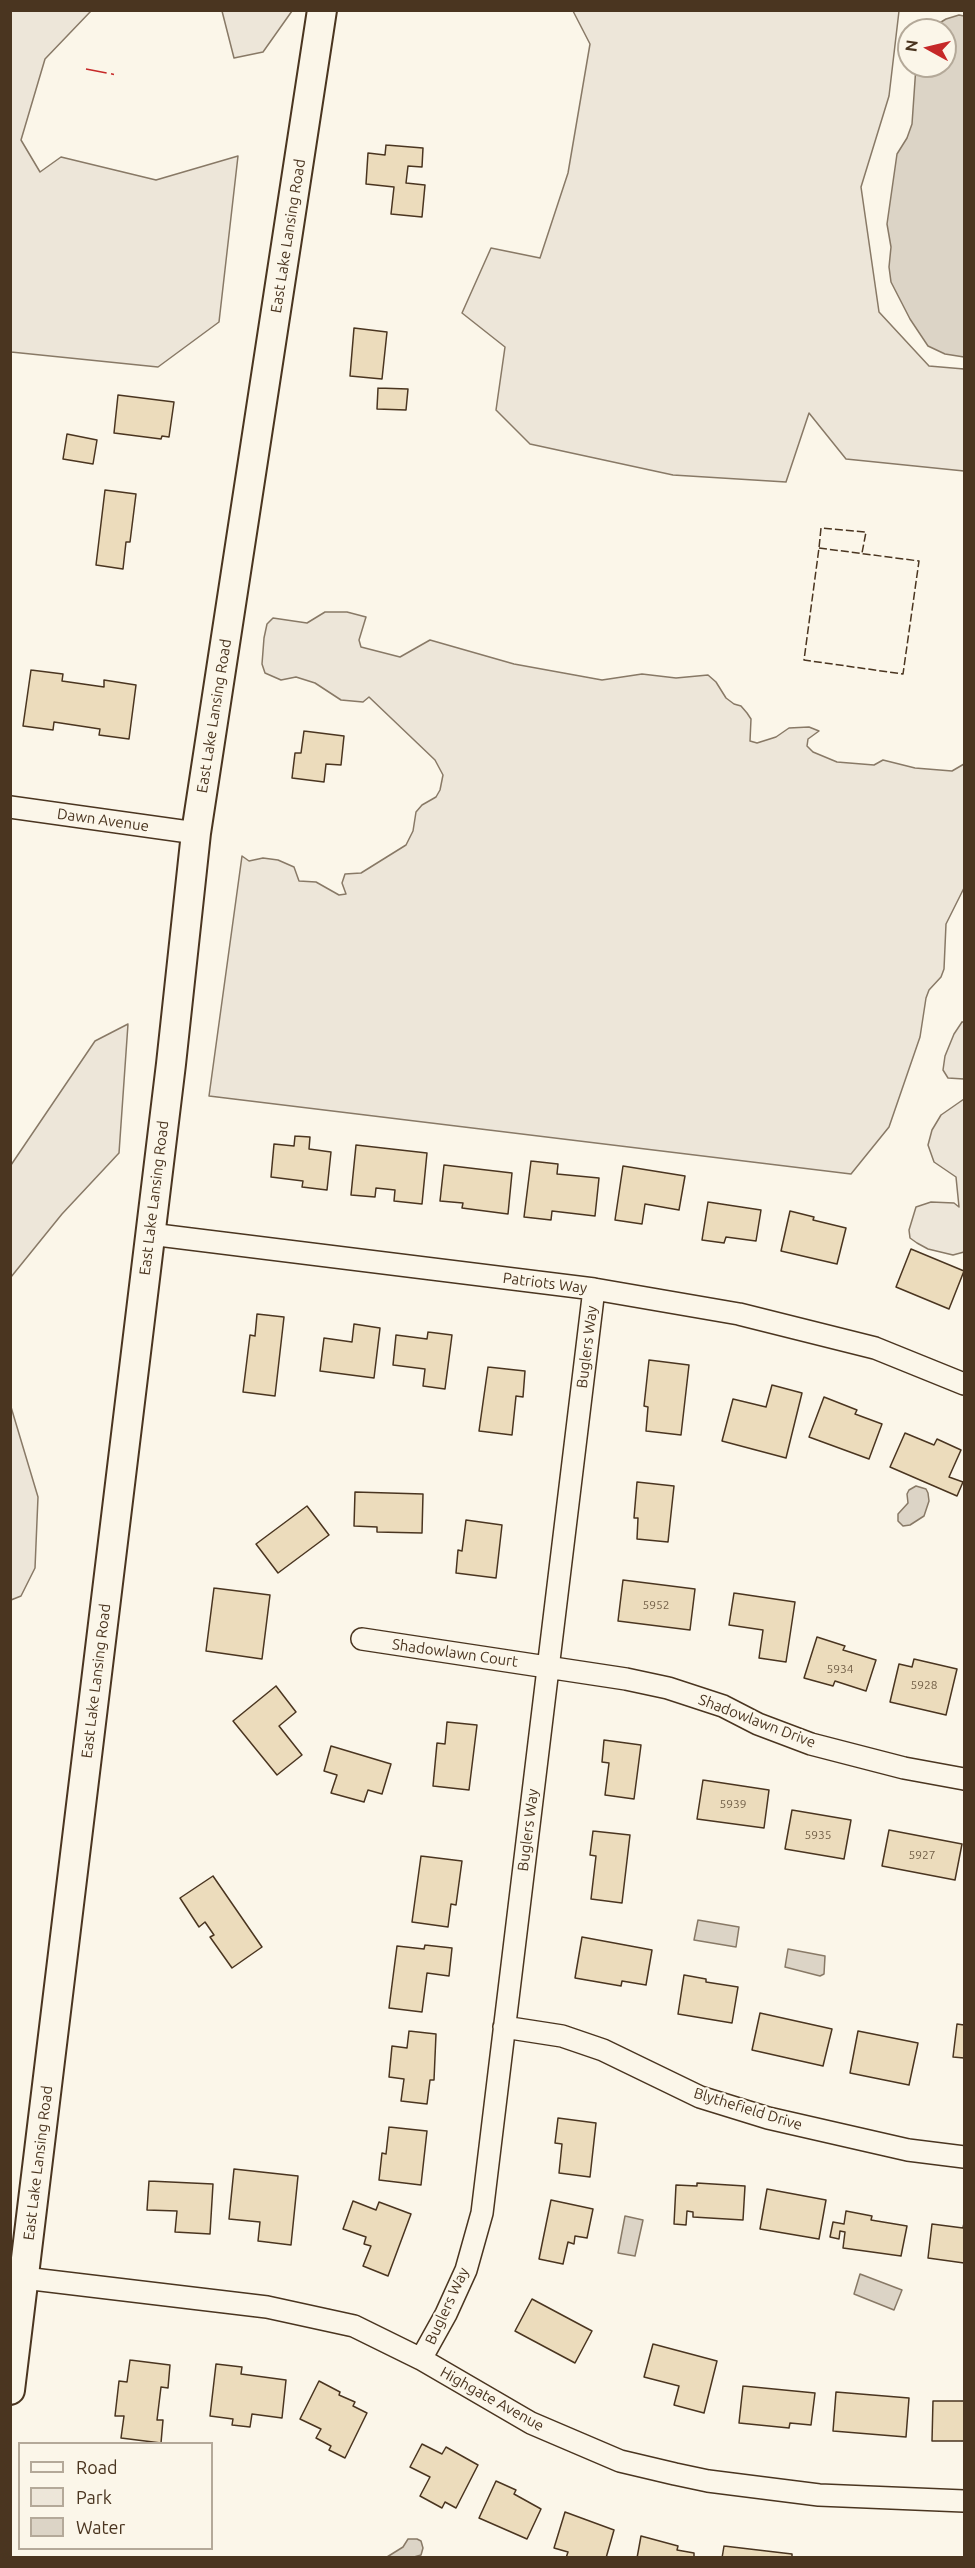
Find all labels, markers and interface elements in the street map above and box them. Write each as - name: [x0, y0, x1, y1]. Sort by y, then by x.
- north arrow: [897, 18, 957, 78]
- text: N: [901, 39, 921, 53]
- street label: East Lake Lansing Road: [267, 158, 309, 314]
- street label: East Lake Lansing Road: [193, 638, 235, 794]
- street label: Dawn Avenue: [56, 805, 150, 835]
- street label: East Lake Lansing Road: [136, 1120, 172, 1276]
- street label: Patriots Way: [502, 1269, 588, 1297]
- street label: Buglers Way: [573, 1305, 601, 1389]
- house number: 5952: [642, 1598, 670, 1612]
- street label: East Lake Lansing Road: [78, 1603, 114, 1759]
- street label: Shadowlawn Court: [391, 1635, 519, 1671]
- house number: 5934: [826, 1662, 854, 1676]
- house number: 5928: [910, 1678, 938, 1692]
- street label: Shadowlawn Drive: [696, 1690, 818, 1752]
- street label: Buglers Way: [514, 1788, 542, 1872]
- house number: 5939: [719, 1797, 747, 1811]
- house number: 5935: [804, 1828, 832, 1842]
- house number: 5927: [908, 1848, 936, 1862]
- street label: Blythefield Drive: [692, 2084, 804, 2134]
- street label: East Lake Lansing Road: [20, 2085, 56, 2241]
- street label: Buglers Way: [421, 2265, 473, 2347]
- street label: Highgate Avenue: [437, 2363, 547, 2435]
- legend: [18, 2442, 213, 2550]
- text: Road: [76, 2457, 118, 2477]
- text: Park: [76, 2487, 112, 2507]
- text: Water: [76, 2517, 125, 2537]

